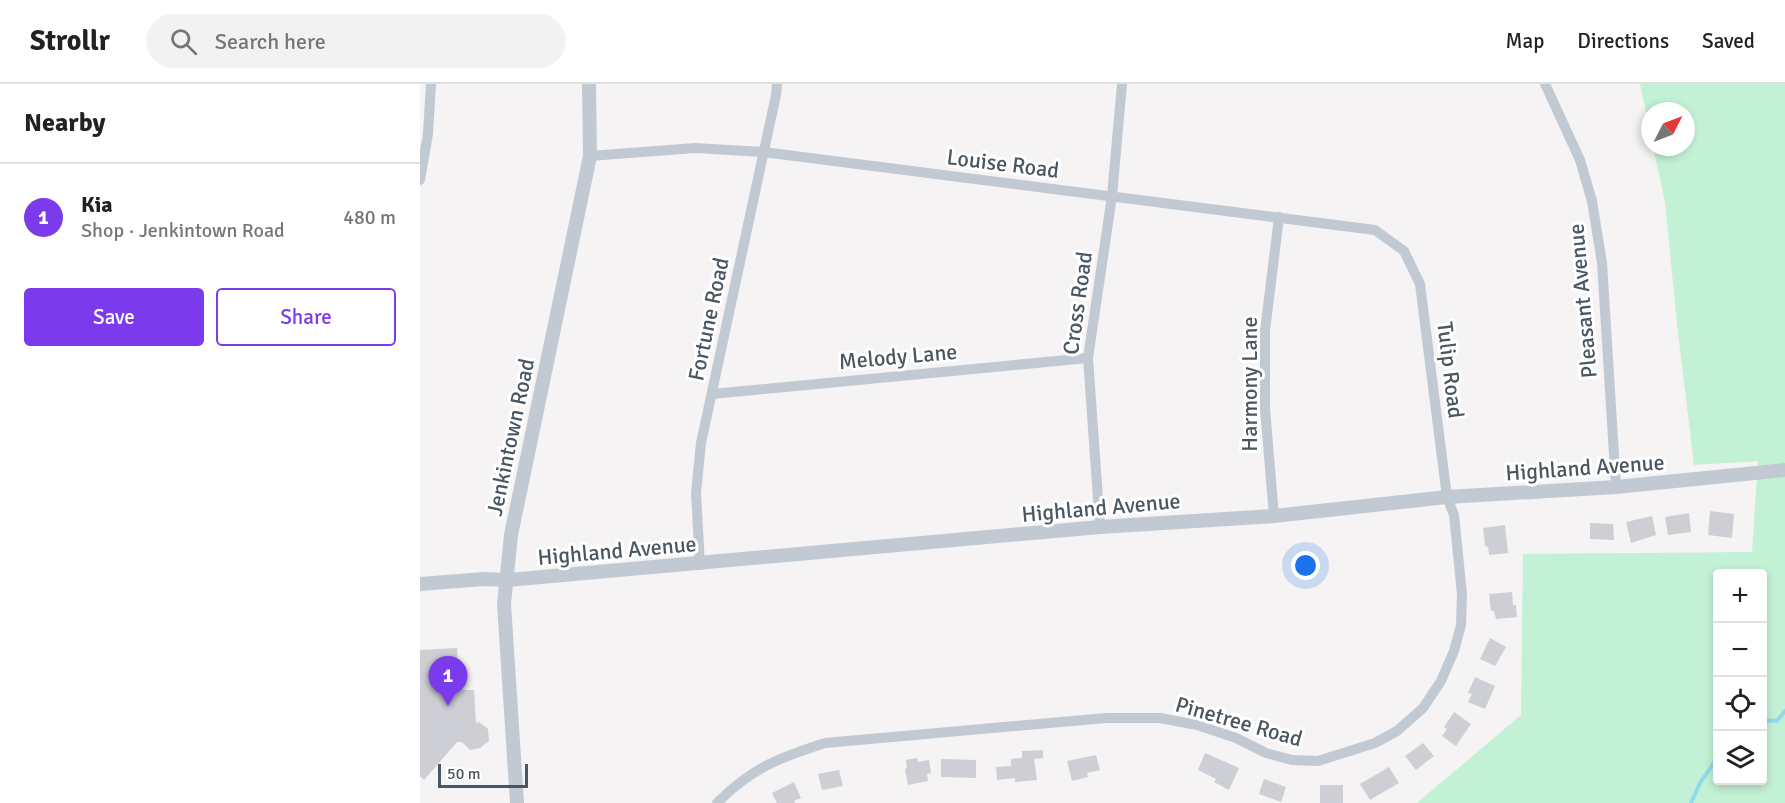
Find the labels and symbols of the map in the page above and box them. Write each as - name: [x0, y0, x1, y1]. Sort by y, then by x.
- north arrow: [1641, 102, 1695, 156]
- street label: Louise Road: [945, 143, 1061, 184]
- street label: Pleasant Avenue: [1562, 223, 1603, 379]
- street label: Cross Road: [1057, 250, 1098, 356]
- street label: Fortune Road: [682, 255, 735, 383]
- street label: Harmony Lane: [1236, 316, 1263, 452]
- street label: Tulip Road: [1431, 320, 1470, 420]
- street label: Melody Lane: [838, 338, 958, 375]
- street label: Jenkintown Road: [481, 356, 540, 518]
- street label: Highland Avenue: [1505, 448, 1665, 487]
- street label: Highland Avenue: [1020, 487, 1182, 528]
- street label: Highland Avenue: [536, 530, 698, 571]
- your location: [1291, 551, 1320, 580]
- pin: 1: [429, 656, 468, 706]
- street label: Pinetree Road: [1172, 690, 1305, 752]
- scale bar: [438, 761, 528, 788]

